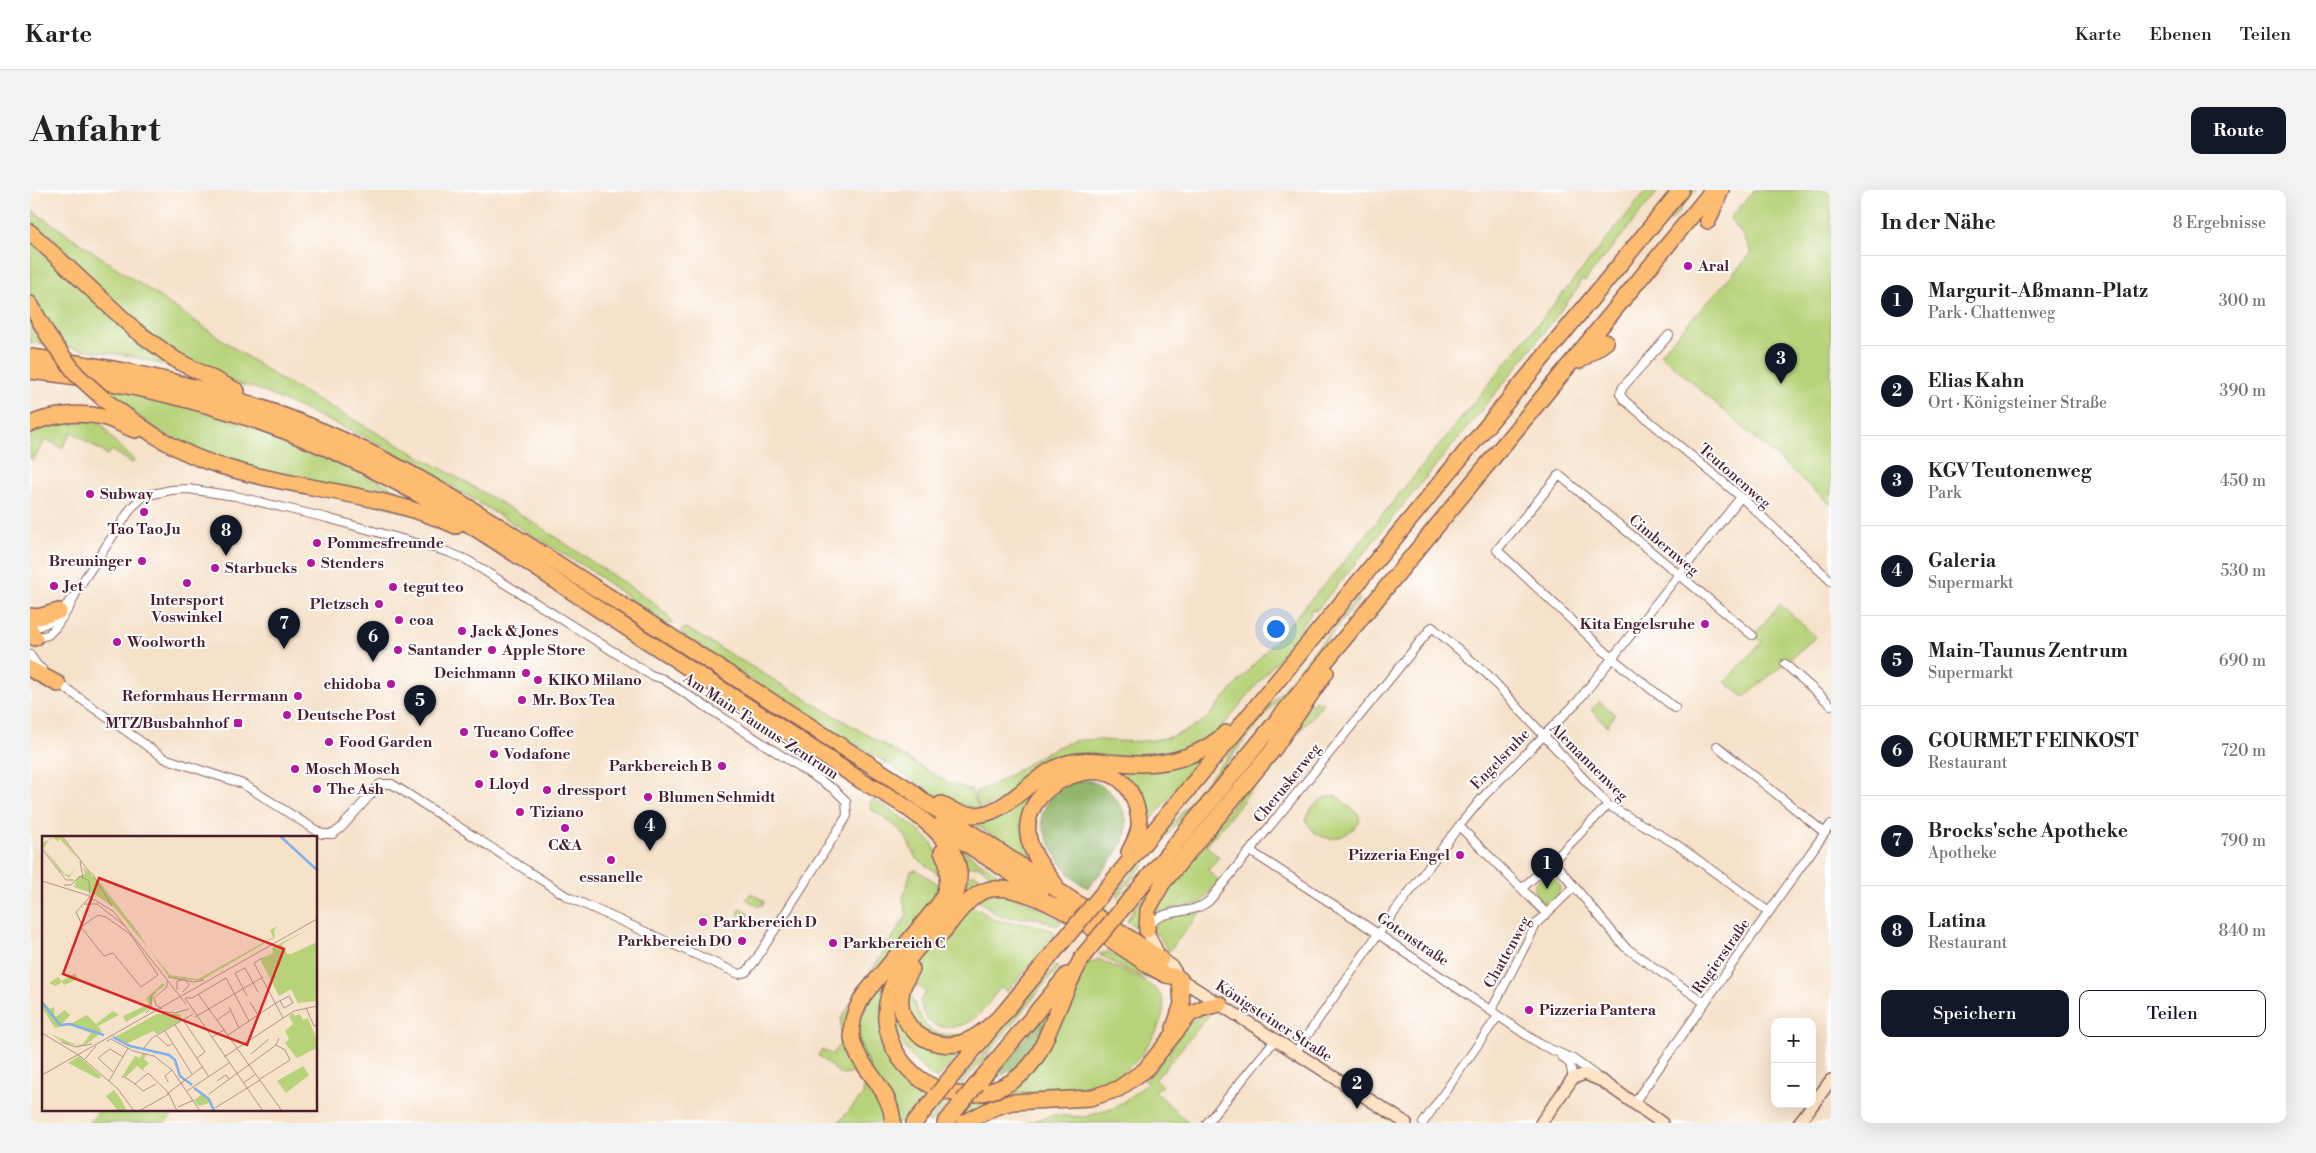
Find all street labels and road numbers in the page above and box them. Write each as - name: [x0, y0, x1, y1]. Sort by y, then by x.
- street label: Teutonenweg: [1695, 440, 1775, 513]
- street label: Cimbernweg: [1625, 511, 1703, 580]
- street label: Am Main-Taunus-Zentrum: [678, 668, 842, 784]
- street label: Alemannenweg: [1545, 719, 1632, 806]
- street label: Engelsruhe: [1467, 725, 1534, 794]
- street label: Cheruskerweg: [1250, 740, 1325, 827]
- street label: Gotenstraße: [1373, 908, 1452, 971]
- street label: Chattenweg: [1480, 913, 1535, 992]
- street label: Rugierstraße: [1688, 915, 1754, 998]
- street label: Königsteiner Straße: [1212, 977, 1336, 1066]

